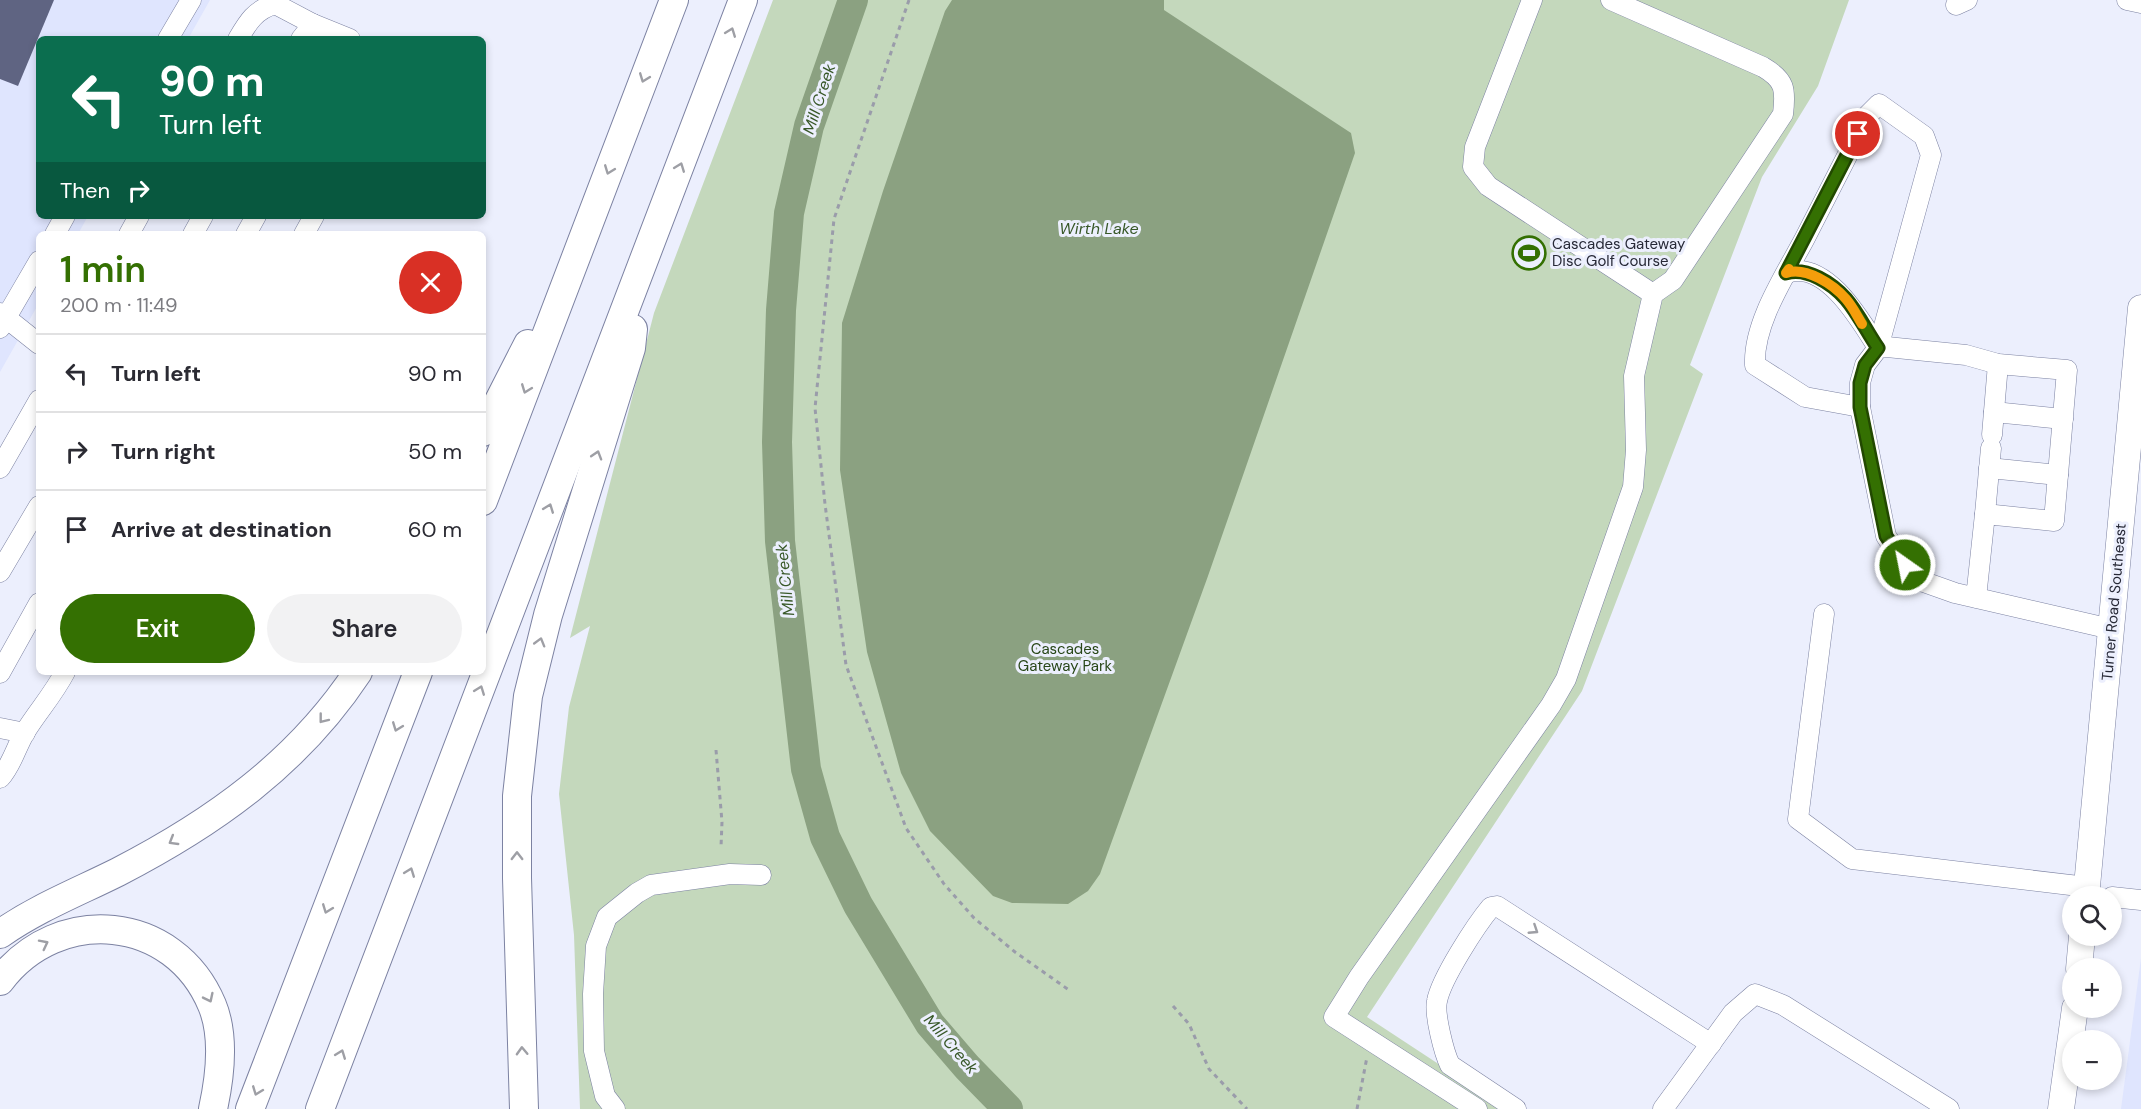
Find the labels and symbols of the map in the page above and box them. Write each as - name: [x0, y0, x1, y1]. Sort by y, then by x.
- one-way arrow: [724, 27, 736, 38]
- water label: Mill Creek: [798, 60, 840, 137]
- one-way arrow: [639, 72, 652, 83]
- pin: [1832, 108, 1883, 159]
- one-way arrow: [672, 162, 685, 173]
- one-way arrow: [604, 164, 617, 175]
- water label: Wirth Lake: [1059, 218, 1139, 239]
- place label: Cascades Gateway Disc Golf Course: [1552, 234, 1686, 271]
- sports icon: Cascades Gateway Disc Golf Course: [1511, 235, 1547, 271]
- one-way arrow: [521, 383, 533, 394]
- one-way arrow: [590, 450, 602, 461]
- one-way arrow: [542, 503, 555, 514]
- street label: Turner Road Southeast: [2097, 522, 2131, 682]
- position arrow: [1873, 533, 1937, 597]
- water label: Mill Creek: [771, 542, 799, 617]
- one-way arrow: [533, 637, 545, 648]
- park label: Cascades Gateway Park: [1018, 639, 1113, 676]
- one-way arrow: [472, 685, 485, 696]
- one-way arrow: [320, 712, 331, 723]
- one-way arrow: [391, 721, 404, 731]
- one-way arrow: [169, 834, 179, 845]
- one-way arrow: [511, 851, 523, 860]
- one-way arrow: [403, 867, 415, 878]
- one-way arrow: [322, 902, 334, 913]
- one-way arrow: [1527, 923, 1538, 934]
- one-way arrow: [37, 939, 48, 951]
- one-way arrow: [201, 992, 213, 1003]
- water label: Mill Creek: [919, 1010, 983, 1079]
- one-way arrow: [516, 1046, 528, 1055]
- one-way arrow: [333, 1050, 346, 1060]
- one-way arrow: [251, 1085, 264, 1095]

